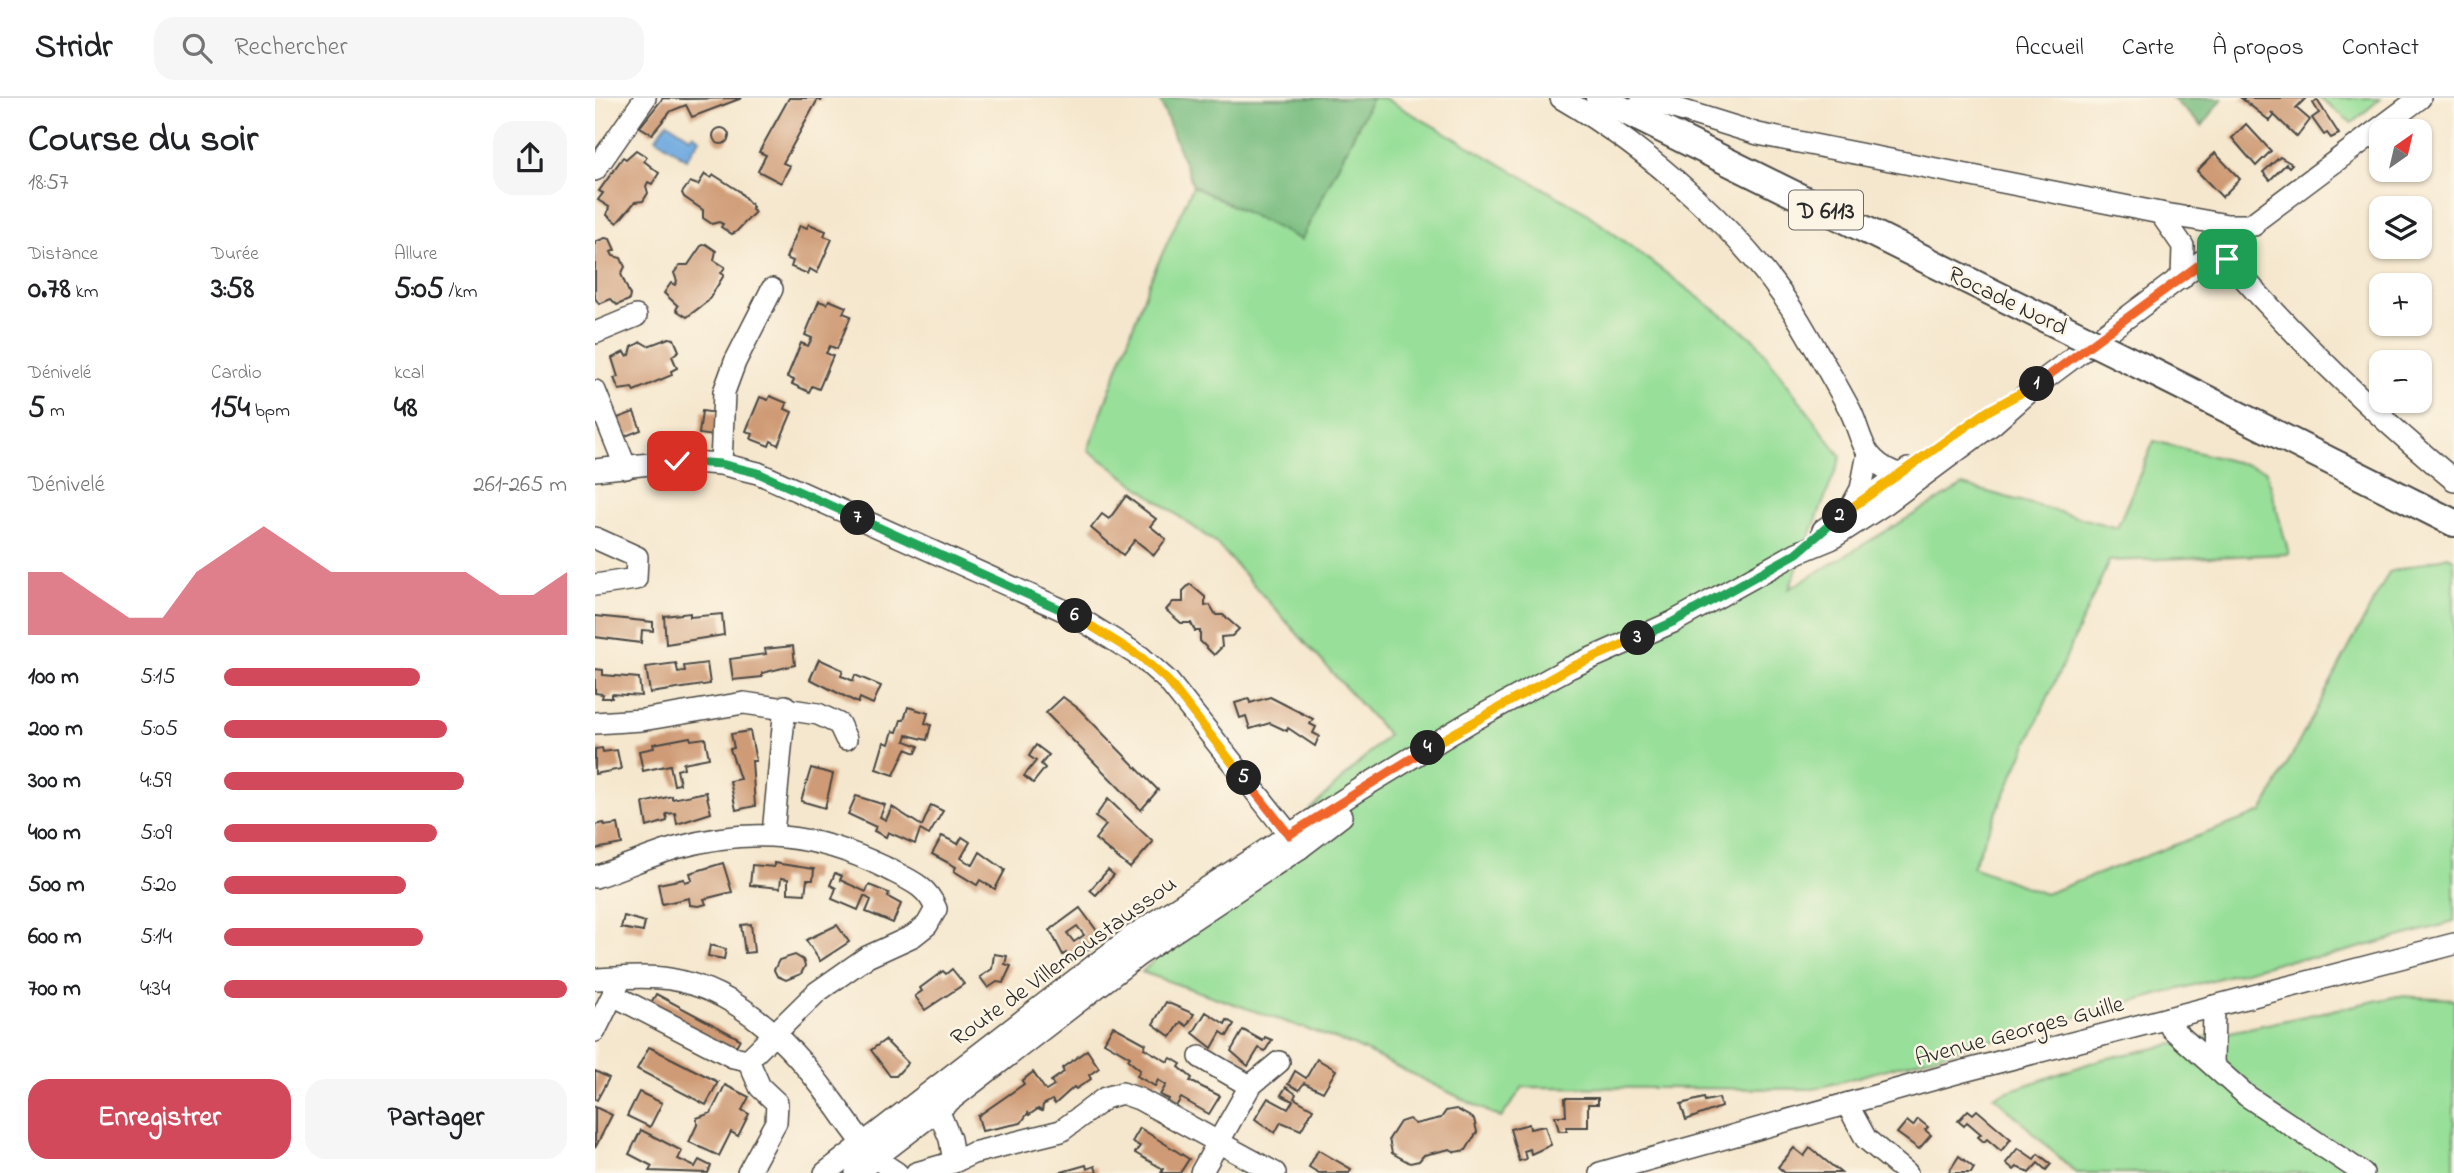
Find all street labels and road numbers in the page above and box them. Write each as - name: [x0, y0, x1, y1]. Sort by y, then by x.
- road number: D 6113: [1789, 190, 1863, 230]
- street label: Rocade Nord: [1941, 258, 2073, 347]
- street label: Route de Villemoustaussou: [944, 868, 1185, 1056]
- street label: Avenue Georges Guille: [1911, 988, 2128, 1077]

